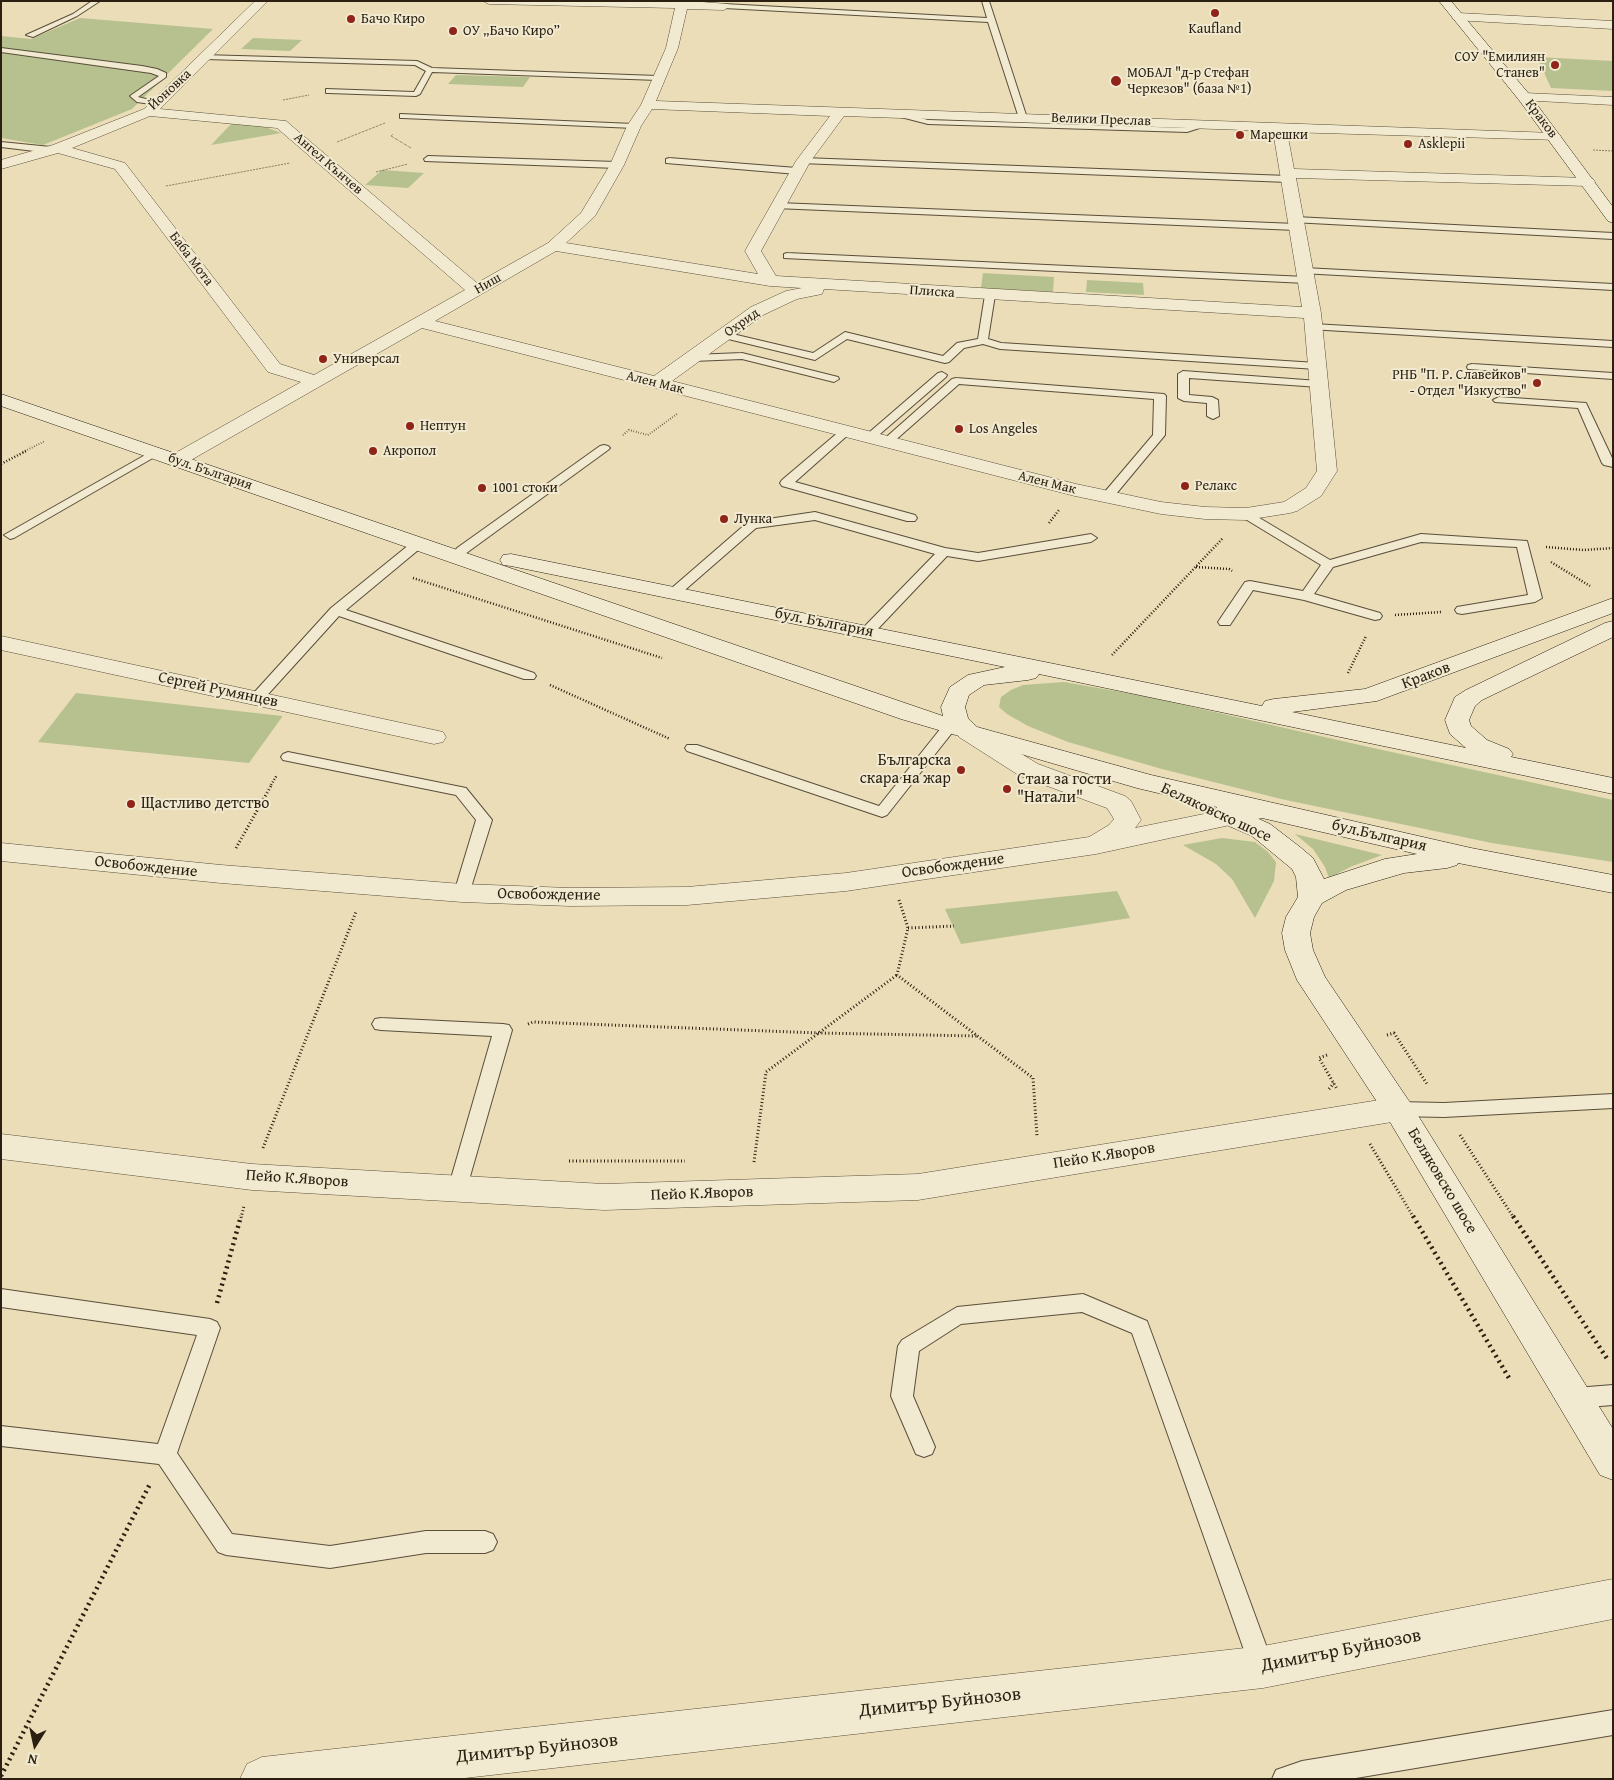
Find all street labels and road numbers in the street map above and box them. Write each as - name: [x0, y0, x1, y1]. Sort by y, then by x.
- street label: Йоновка: [145, 66, 195, 114]
- street label: Краков: [1521, 96, 1561, 142]
- street label: Велики Преслав: [1051, 110, 1151, 130]
- street label: Ангел Кънчев: [290, 130, 366, 198]
- street label: Баба Мота: [165, 229, 217, 289]
- street label: Ниш: [472, 270, 504, 298]
- street label: Плиска: [909, 282, 955, 302]
- street label: Охрид: [721, 305, 763, 341]
- street label: Ален Мак: [624, 368, 686, 398]
- street label: бул. България: [166, 450, 254, 494]
- street label: Ален Мак: [1016, 468, 1078, 498]
- street label: бул. България: [773, 604, 875, 642]
- street label: Краков: [1399, 658, 1453, 694]
- street label: Сергей Румянцев: [156, 668, 280, 712]
- street label: Беляковско шосе: [1158, 779, 1274, 847]
- street label: бул.България: [1330, 816, 1428, 856]
- street label: Освобождение: [900, 849, 1006, 883]
- street label: Освобождение: [94, 852, 198, 882]
- street label: Освобождение: [497, 884, 601, 906]
- street label: Беляковско шосе: [1403, 1125, 1481, 1237]
- street label: Пейо К.Яворов: [1052, 1138, 1156, 1174]
- street label: Пейо К.Яворов: [245, 1166, 349, 1192]
- street label: Пейо К.Яворов: [650, 1183, 754, 1205]
- street label: Димитър Буйнозов: [1259, 1624, 1423, 1678]
- street label: Димитър Буйнозов: [858, 1683, 1022, 1723]
- street label: Димитър Буйнозов: [455, 1729, 619, 1769]

